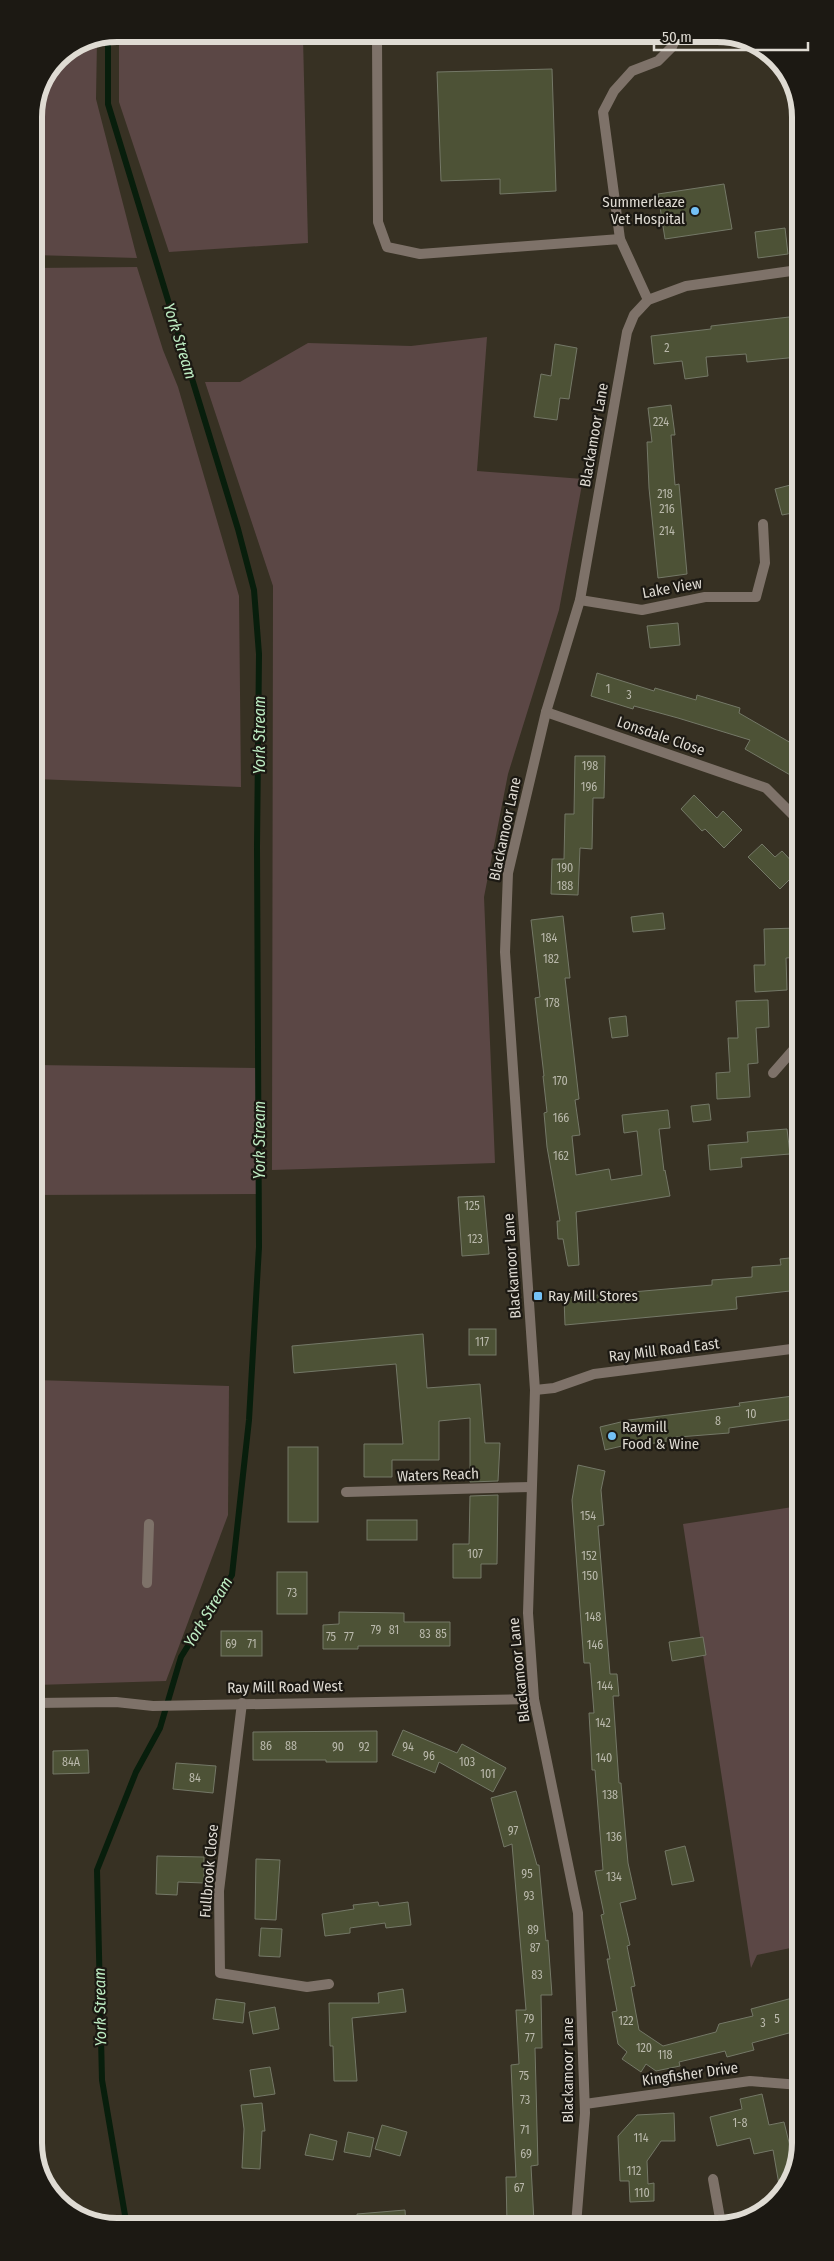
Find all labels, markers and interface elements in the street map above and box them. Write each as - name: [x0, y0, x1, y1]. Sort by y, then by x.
- scale bar: [654, 20, 808, 52]
- text: 50 m: [662, 28, 692, 46]
- place label: Summerleaze Vet Hospital: [602, 193, 685, 228]
- marker: Summerleaze Vet Hospital: [689, 205, 701, 217]
- water label: York Stream: [159, 301, 201, 381]
- house number: 2: [664, 341, 670, 355]
- street label: Blackamoor Lane: [576, 382, 612, 488]
- house number: 224: [653, 415, 669, 429]
- house number: 218: [657, 487, 673, 501]
- house number: 216: [659, 502, 675, 516]
- house number: 214: [659, 524, 675, 538]
- street label: Lake View: [641, 574, 703, 602]
- house number: 1: [606, 682, 610, 696]
- house number: 3: [626, 688, 632, 702]
- water label: York Stream: [250, 696, 269, 774]
- street label: Lonsdale Close: [615, 713, 707, 759]
- house number: 198: [582, 759, 598, 773]
- street label: Blackamoor Lane: [485, 776, 525, 882]
- house number: 196: [581, 780, 597, 794]
- house number: 190: [557, 861, 573, 875]
- house number: 188: [557, 879, 573, 893]
- house number: 184: [541, 931, 557, 945]
- house number: 182: [543, 952, 559, 966]
- house number: 178: [544, 996, 560, 1010]
- house number: 170: [552, 1074, 568, 1088]
- water label: York Stream: [250, 1101, 269, 1179]
- house number: 166: [553, 1111, 569, 1125]
- house number: 162: [553, 1149, 569, 1163]
- house number: 125: [464, 1199, 480, 1213]
- street label: Blackamoor Lane: [499, 1213, 525, 1319]
- house number: 123: [467, 1232, 483, 1246]
- place label: Ray Mill Stores: [548, 1287, 638, 1305]
- marker: Ray Mill Stores: [532, 1290, 544, 1302]
- street label: Ray Mill Road East: [608, 1334, 720, 1366]
- house number: 117: [475, 1335, 489, 1349]
- house number: 10: [746, 1407, 756, 1421]
- house number: 8: [715, 1414, 721, 1428]
- place label: Raymill Food & Wine: [622, 1418, 699, 1453]
- marker: Raymill Food & Wine: [606, 1430, 618, 1442]
- street label: Waters Reach: [397, 1465, 479, 1485]
- house number: 154: [580, 1509, 596, 1523]
- house number: 107: [467, 1547, 483, 1561]
- house number: 152: [581, 1549, 597, 1563]
- house number: 150: [582, 1569, 598, 1583]
- water label: York Stream: [180, 1573, 236, 1651]
- house number: 73: [287, 1586, 297, 1600]
- house number: 148: [585, 1610, 601, 1624]
- street label: Blackamoor Lane: [505, 1617, 533, 1723]
- house number: 79: [371, 1623, 381, 1637]
- house number: 81: [389, 1623, 399, 1637]
- house number: 83: [419, 1627, 431, 1641]
- house number: 85: [435, 1627, 447, 1641]
- house number: 75: [326, 1630, 337, 1644]
- house number: 77: [344, 1630, 354, 1644]
- house number: 69: [225, 1637, 237, 1651]
- house number: 71: [247, 1637, 257, 1651]
- house number: 146: [587, 1638, 603, 1652]
- street label: Ray Mill Road West: [227, 1677, 343, 1697]
- house number: 144: [597, 1679, 613, 1693]
- house number: 142: [595, 1716, 611, 1730]
- house number: 86: [260, 1739, 272, 1753]
- house number: 88: [285, 1739, 297, 1753]
- house number: 90: [332, 1740, 344, 1754]
- house number: 92: [359, 1740, 369, 1754]
- house number: 94: [402, 1740, 414, 1754]
- house number: 96: [423, 1749, 435, 1763]
- house number: 140: [596, 1751, 612, 1765]
- house number: 84A: [62, 1755, 81, 1769]
- house number: 103: [459, 1755, 475, 1769]
- house number: 101: [480, 1767, 496, 1781]
- house number: 84: [189, 1771, 201, 1785]
- house number: 138: [602, 1788, 618, 1802]
- street label: Fullbrook Close: [196, 1823, 222, 1919]
- house number: 97: [508, 1824, 518, 1838]
- house number: 136: [606, 1830, 622, 1844]
- house number: 95: [521, 1867, 533, 1881]
- house number: 134: [606, 1870, 622, 1884]
- house number: 93: [523, 1889, 535, 1903]
- house number: 89: [527, 1923, 539, 1937]
- house number: 87: [530, 1941, 540, 1955]
- water label: York Stream: [90, 1968, 110, 2046]
- house number: 83: [531, 1968, 543, 1982]
- house number: 79: [524, 2012, 534, 2026]
- house number: 5: [774, 2012, 780, 2026]
- house number: 122: [618, 2014, 634, 2028]
- house number: 3: [760, 2016, 766, 2030]
- street label: Blackamoor Lane: [559, 2017, 577, 2123]
- house number: 77: [525, 2031, 535, 2045]
- house number: 120: [636, 2041, 652, 2055]
- house number: 118: [657, 2048, 673, 2062]
- street label: Kingfisher Drive: [641, 2058, 739, 2090]
- house number: 75: [519, 2069, 530, 2083]
- house number: 73: [520, 2093, 530, 2107]
- house number: 1-8: [732, 2116, 748, 2130]
- house number: 71: [520, 2123, 530, 2137]
- house number: 114: [633, 2131, 649, 2145]
- house number: 69: [520, 2147, 532, 2161]
- house number: 112: [627, 2164, 641, 2178]
- house number: 67: [514, 2181, 524, 2195]
- house number: 110: [634, 2186, 650, 2200]

